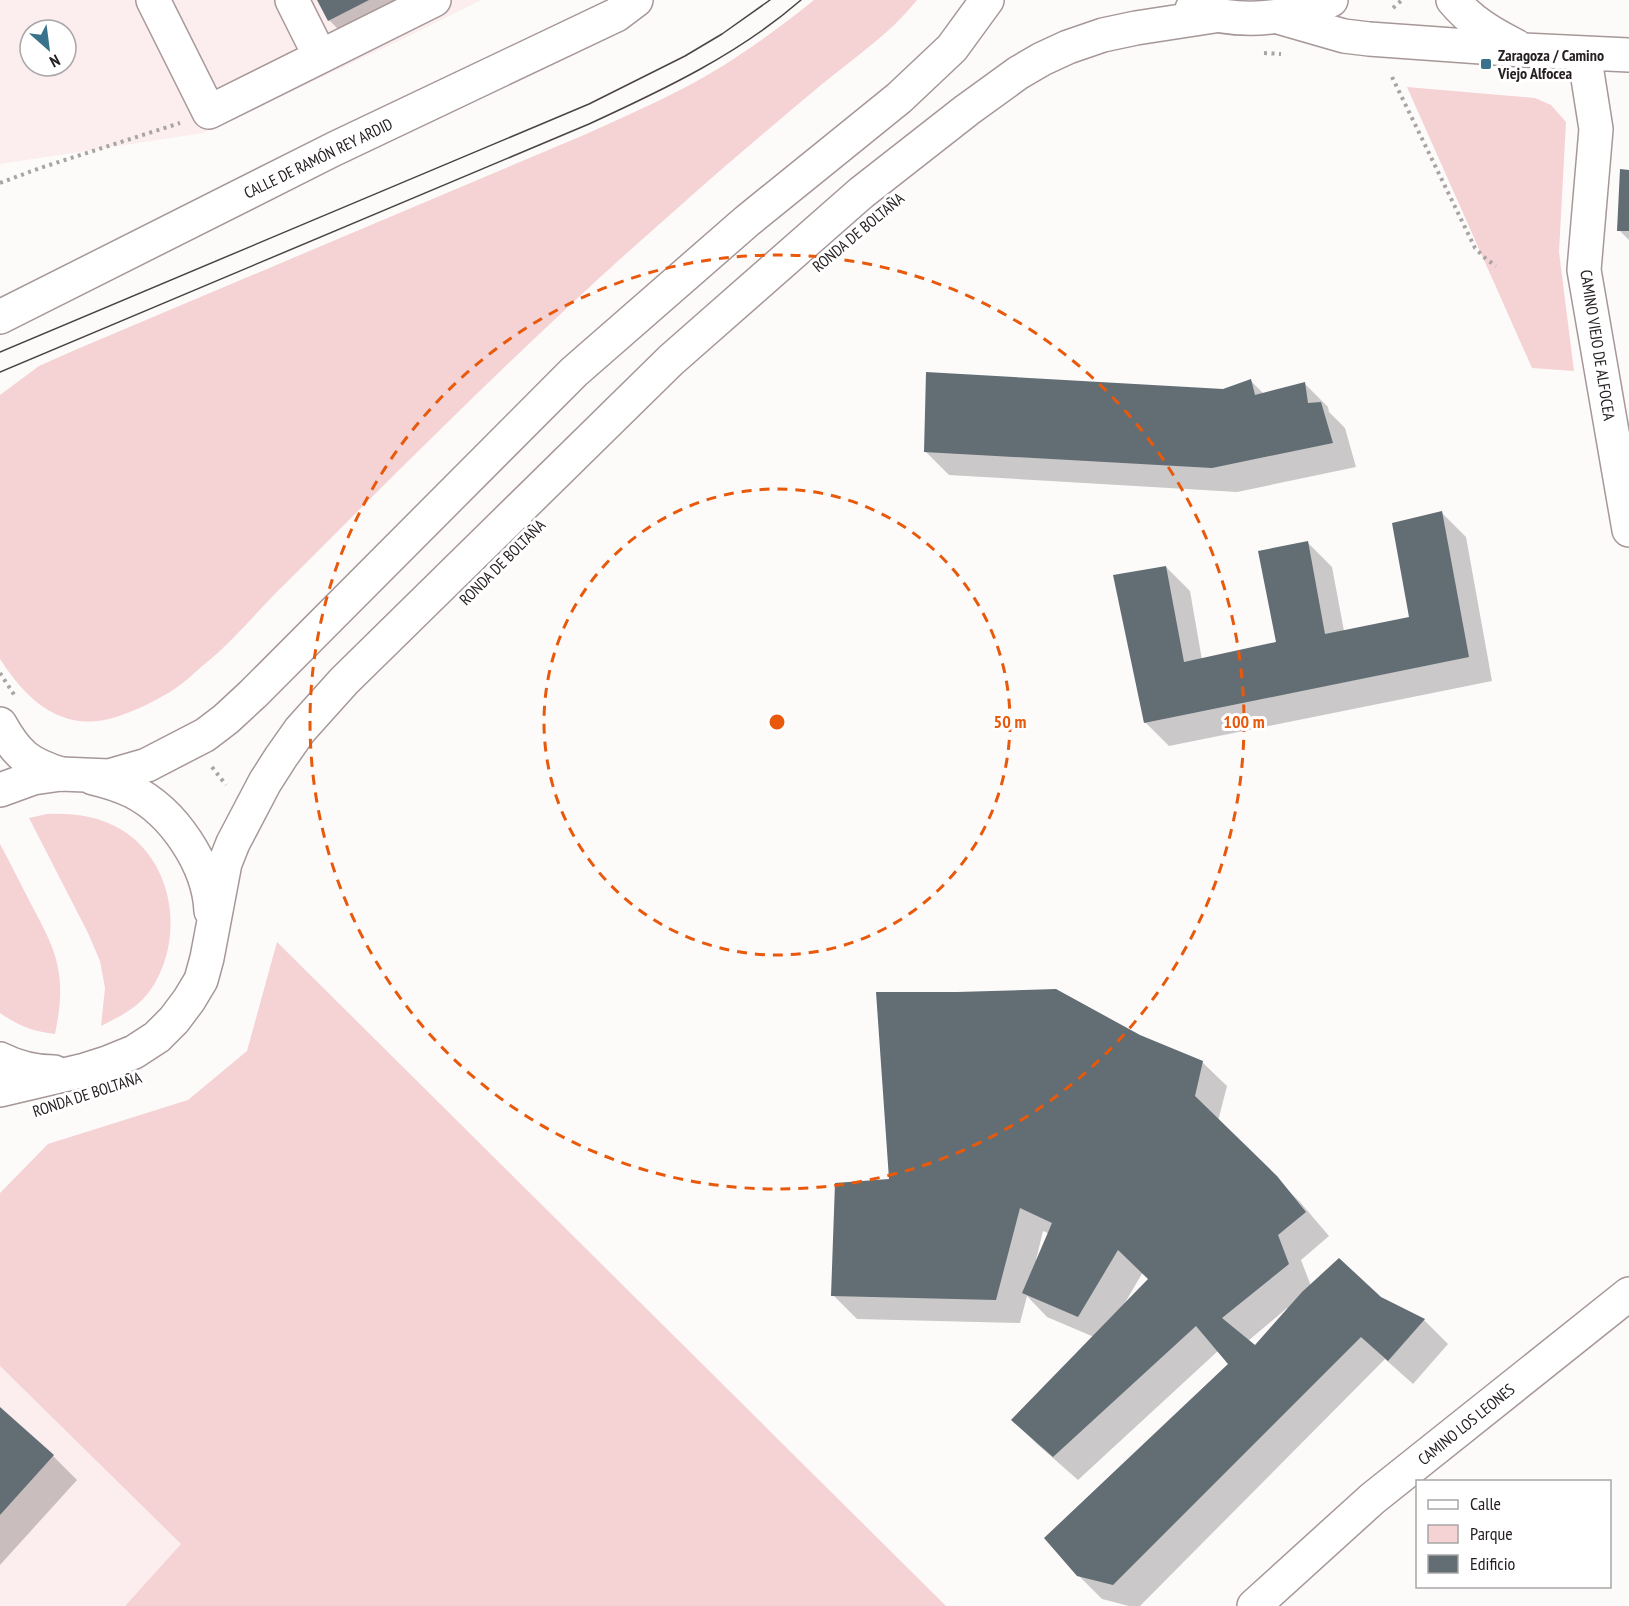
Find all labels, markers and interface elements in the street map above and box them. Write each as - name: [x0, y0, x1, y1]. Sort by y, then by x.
- north arrow: [18, 18, 78, 78]
- place label: Zaragoza / Camino Viejo Alfocea: [1497, 45, 1604, 83]
- text: N: [47, 50, 64, 72]
- marker: Zaragoza / Camino Viejo Alfocea: [1479, 57, 1493, 71]
- street label: CALLE DE RAMÓN REY ARDID: [240, 113, 396, 203]
- street label: RONDA DE BOLTAÑA: [808, 188, 908, 276]
- street label: CAMINO VIEJO DE ALFOCEA: [1576, 268, 1620, 422]
- street label: RONDA DE BOLTAÑA: [455, 515, 549, 609]
- text: 50 m: [994, 710, 1026, 733]
- text: 100 m: [1223, 710, 1265, 733]
- centre of rings: [767, 712, 787, 732]
- street label: RONDA DE BOLTAÑA: [30, 1067, 144, 1121]
- street label: CAMINO LOS LEONES: [1414, 1379, 1518, 1469]
- legend: [1416, 1480, 1611, 1588]
- text: Calle: [1470, 1492, 1501, 1515]
- text: Parque: [1470, 1522, 1513, 1545]
- text: Edificio: [1470, 1552, 1516, 1575]

